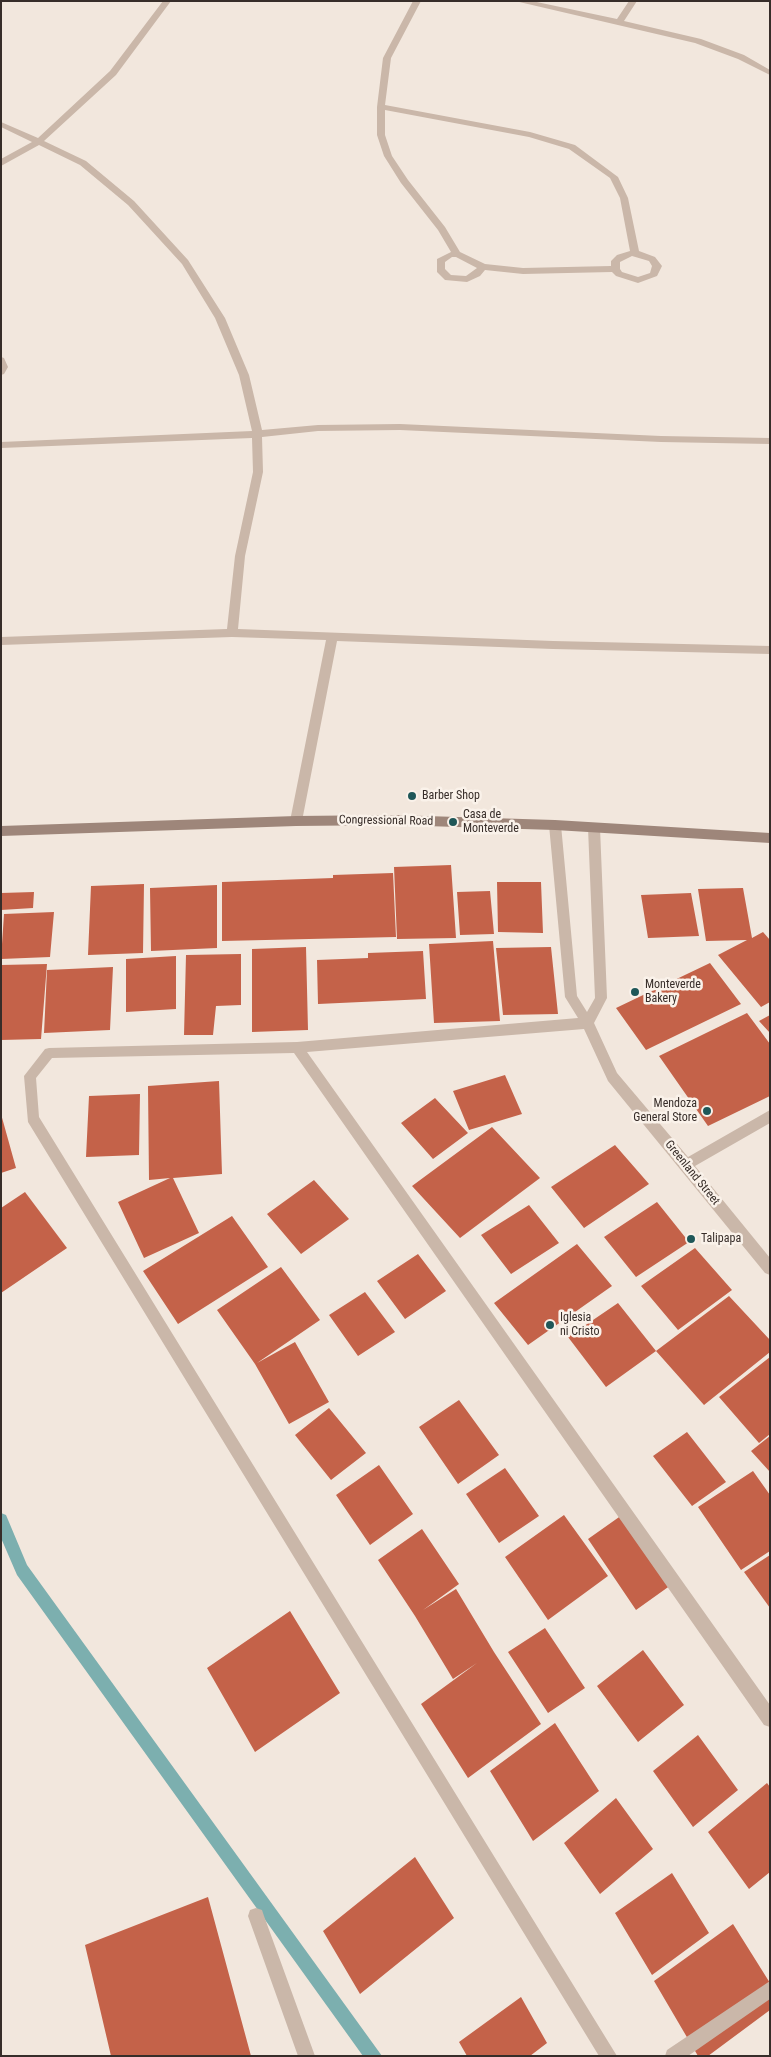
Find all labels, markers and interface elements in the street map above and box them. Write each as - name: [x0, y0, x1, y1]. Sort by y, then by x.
- place label: Barber Shop: [422, 789, 480, 803]
- marker: Barber Shop: [406, 790, 418, 802]
- place label: Casa de Monteverde: [463, 808, 519, 836]
- street label: Congressional Road: [339, 813, 433, 829]
- marker: Casa de Monteverde: [447, 816, 459, 828]
- place label: Monteverde Bakery: [645, 978, 701, 1006]
- marker: Monteverde Bakery: [629, 986, 641, 998]
- place label: Mendoza General Store: [633, 1097, 697, 1125]
- marker: Mendoza General Store: [701, 1105, 713, 1117]
- street label: Greenland Street: [662, 1138, 722, 1208]
- place label: Talipapa: [701, 1232, 741, 1246]
- marker: Talipapa: [685, 1233, 697, 1245]
- place label: Iglesia ni Cristo: [560, 1311, 599, 1339]
- marker: Iglesia ni Cristo: [544, 1319, 556, 1331]

